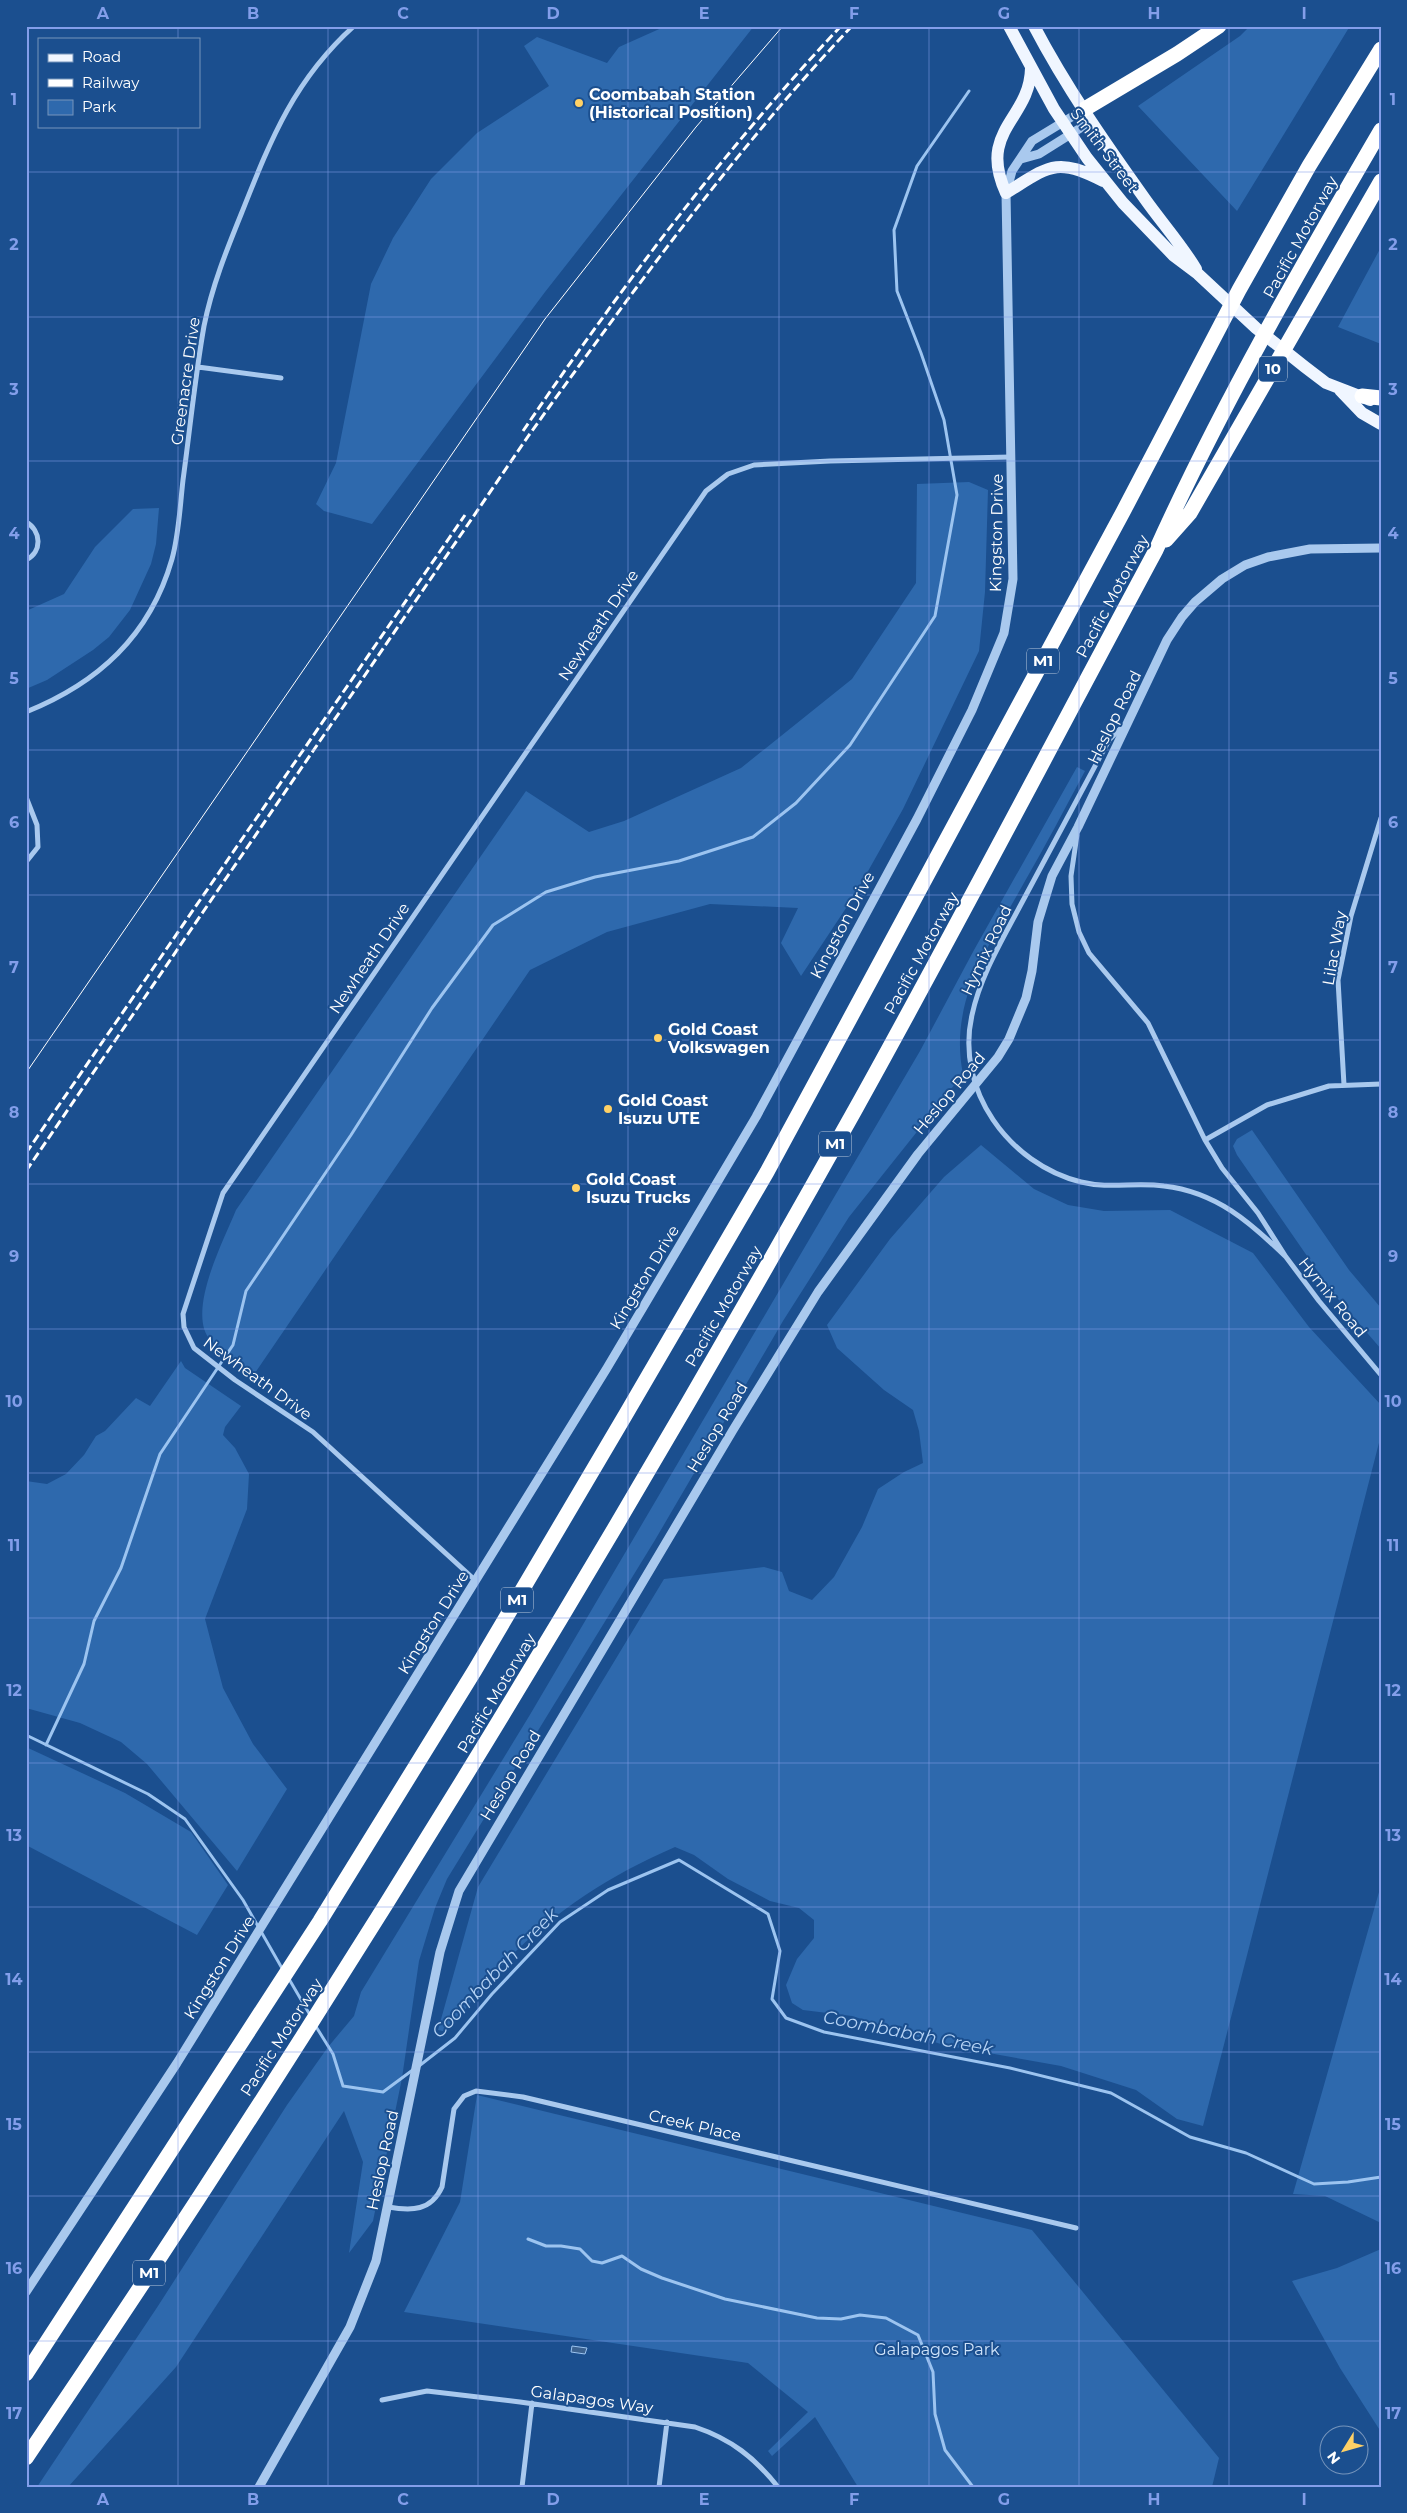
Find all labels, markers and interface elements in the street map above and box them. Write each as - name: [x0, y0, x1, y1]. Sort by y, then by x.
- text: A: [96, 4, 110, 23]
- text: B: [247, 4, 259, 23]
- text: C: [397, 4, 409, 23]
- text: D: [546, 4, 560, 23]
- text: E: [699, 4, 709, 23]
- text: F: [849, 4, 859, 23]
- text: G: [998, 4, 1010, 23]
- text: H: [1148, 4, 1160, 23]
- text: I: [1301, 4, 1307, 23]
- legend: [38, 38, 200, 128]
- text: Road: [82, 47, 121, 66]
- text: Railway: [82, 73, 140, 92]
- place label: Coombabah Station (Historical Position): [589, 85, 755, 122]
- text: 1: [11, 90, 17, 109]
- text: 1: [1390, 90, 1396, 109]
- text: Park: [82, 97, 116, 116]
- marker: Coombabah Station (Historical Position): [573, 97, 585, 109]
- street label: Smith Street: [1067, 104, 1143, 197]
- street label: Pacific Motorway: [1259, 173, 1342, 302]
- text: 2: [9, 235, 19, 254]
- text: 2: [1388, 235, 1398, 254]
- street label: Greenacre Drive: [167, 316, 204, 446]
- road number: 10: [1259, 356, 1287, 382]
- text: 3: [8, 380, 19, 399]
- text: 3: [1387, 380, 1398, 399]
- street label: Kingston Drive: [986, 474, 1007, 592]
- text: 4: [8, 524, 20, 543]
- text: 4: [1387, 524, 1399, 543]
- street label: Pacific Motorway: [1072, 531, 1153, 661]
- street label: Newheath Drive: [554, 566, 643, 684]
- road number: M1: [1027, 648, 1059, 674]
- street label: Heslop Road: [1084, 667, 1145, 767]
- text: 5: [9, 669, 19, 688]
- text: 5: [1388, 669, 1398, 688]
- text: 6: [9, 813, 19, 832]
- text: 6: [1388, 813, 1398, 832]
- street label: Kingston Drive: [806, 868, 879, 982]
- street label: Pacific Motorway: [880, 889, 963, 1018]
- street label: Newheath Drive: [325, 899, 414, 1017]
- street label: Hymix Road: [957, 902, 1016, 998]
- street label: Lilac Way: [1319, 909, 1350, 987]
- text: 7: [9, 958, 19, 977]
- text: 7: [1388, 958, 1398, 977]
- place label: Gold Coast Volkswagen: [667, 1020, 770, 1057]
- marker: Gold Coast Volkswagen: [652, 1032, 664, 1044]
- street label: Heslop Road: [909, 1048, 989, 1138]
- place label: Gold Coast Isuzu UTE: [618, 1091, 708, 1128]
- text: 8: [9, 1103, 19, 1122]
- marker: Gold Coast Isuzu UTE: [602, 1103, 614, 1115]
- text: 8: [1388, 1103, 1398, 1122]
- road number: M1: [819, 1132, 851, 1156]
- place label: Gold Coast Isuzu Trucks: [586, 1170, 691, 1207]
- marker: Gold Coast Isuzu Trucks: [570, 1182, 582, 1194]
- street label: Kingston Drive: [606, 1222, 683, 1333]
- street label: Pacific Motorway: [681, 1242, 766, 1370]
- text: 9: [9, 1247, 19, 1266]
- text: 9: [1388, 1247, 1398, 1266]
- street label: Hymix Road: [1295, 1253, 1371, 1341]
- street label: Newheath Drive: [200, 1333, 316, 1424]
- street label: Heslop Road: [683, 1379, 752, 1476]
- text: 10: [5, 1392, 23, 1411]
- text: 10: [1384, 1392, 1402, 1411]
- text: 11: [8, 1536, 20, 1555]
- text: 11: [1387, 1536, 1399, 1555]
- street label: Kingston Drive: [394, 1567, 473, 1678]
- road number: M1: [501, 1588, 533, 1612]
- street label: Pacific Motorway: [453, 1630, 540, 1757]
- text: 12: [6, 1681, 22, 1700]
- text: 12: [1385, 1681, 1401, 1700]
- street label: Heslop Road: [476, 1727, 545, 1824]
- text: 13: [6, 1826, 22, 1845]
- text: 13: [1385, 1826, 1401, 1845]
- water label: Coombabah Creek: [427, 1902, 564, 2043]
- street label: Kingston Drive: [180, 1912, 259, 2023]
- text: 14: [5, 1970, 23, 1989]
- text: 14: [1384, 1970, 1402, 1989]
- street label: Pacific Motorway: [236, 1975, 327, 2100]
- water label: Coombabah Creek: [821, 2006, 996, 2060]
- street label: Creek Place: [647, 2106, 743, 2145]
- street label: Heslop Road: [363, 2108, 402, 2212]
- text: 15: [6, 2115, 22, 2134]
- text: 15: [1385, 2115, 1401, 2134]
- text: 16: [6, 2259, 22, 2278]
- text: 16: [1385, 2259, 1401, 2278]
- road number: M1: [133, 2260, 165, 2286]
- park label: Galapagos Park: [874, 2340, 1000, 2359]
- street label: Galapagos Way: [529, 2381, 655, 2418]
- text: 17: [6, 2404, 22, 2423]
- text: 17: [1385, 2404, 1401, 2423]
- north arrow: [1320, 2426, 1370, 2476]
- text: N: [1323, 2448, 1344, 2468]
- text: A: [96, 2490, 110, 2509]
- text: B: [247, 2490, 259, 2509]
- text: C: [397, 2490, 409, 2509]
- text: D: [546, 2490, 560, 2509]
- text: E: [699, 2490, 709, 2509]
- text: F: [849, 2490, 859, 2509]
- text: G: [998, 2490, 1010, 2509]
- text: H: [1148, 2490, 1160, 2509]
- text: I: [1301, 2490, 1307, 2509]

